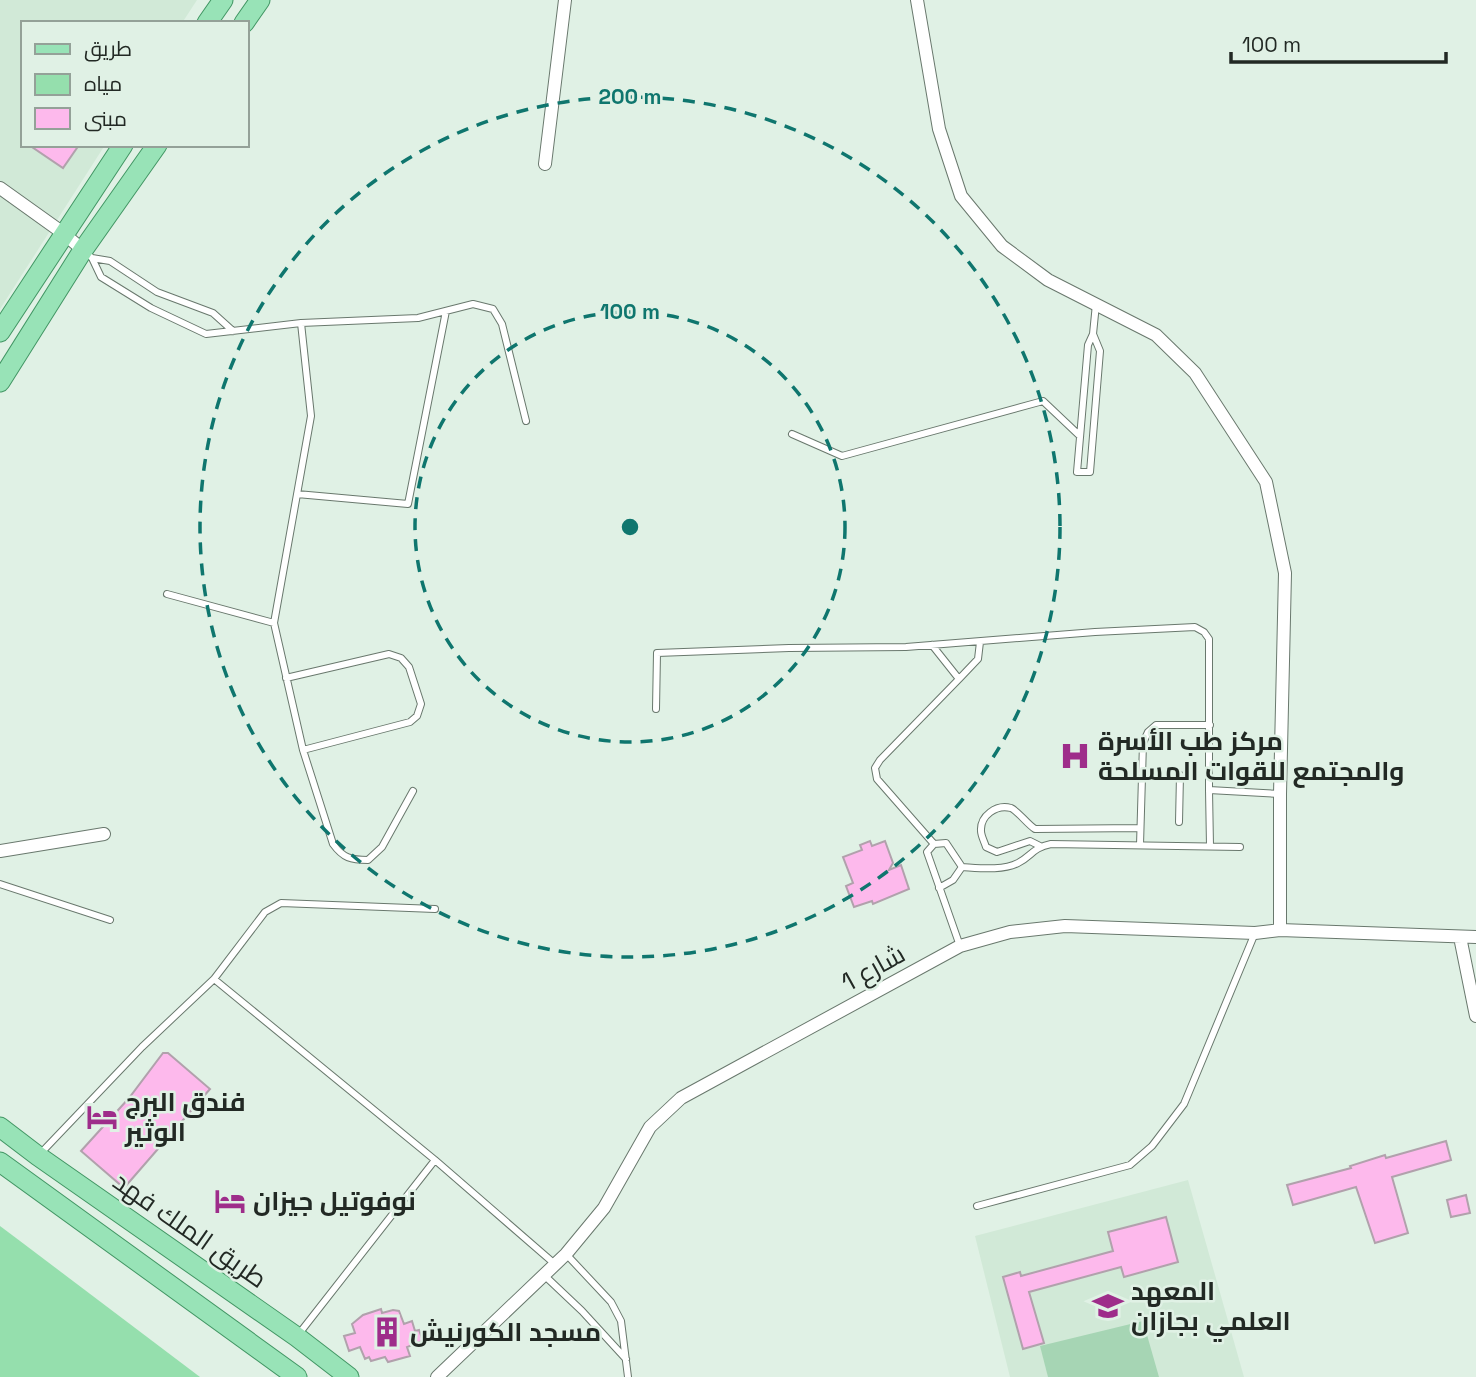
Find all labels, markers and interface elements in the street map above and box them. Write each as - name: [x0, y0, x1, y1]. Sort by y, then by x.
- legend: [21, 21, 248, 147]
- scale bar: [1231, 21, 1446, 65]
- text: 100 m: [1242, 31, 1301, 58]
- text: طريق: [84, 35, 132, 62]
- text: مياه: [84, 70, 122, 97]
- text: 200 m: [599, 83, 661, 110]
- text: مبنى: [84, 105, 127, 132]
- text: 100 m: [600, 298, 660, 325]
- centre of rings: [618, 515, 642, 539]
- place label: مركز طب الأسرة والمجتمع للقوات المسلحة: [1098, 724, 1405, 788]
- hospital icon: مركز طب الأسرة والمجتمع للقوات المسلحة: [1058, 739, 1092, 773]
- street label: شارع 1: [835, 937, 911, 999]
- place label: فندق البرج الوثير: [124, 1085, 246, 1149]
- hotel icon: فندق البرج الوثير: [85, 1100, 119, 1134]
- street label: طريق الملك فهد: [106, 1164, 274, 1296]
- hotel icon: نوفوتيل جيزان: [213, 1184, 247, 1218]
- place label: نوفوتيل جيزان: [253, 1184, 416, 1218]
- place label: المعهد العلمي بجازان: [1131, 1274, 1291, 1342]
- school or university icon: المعهد العلمي بجازان: [1091, 1289, 1125, 1323]
- building icon: مسجد الكورنيش: [370, 1315, 404, 1349]
- place label: مسجد الكورنيش: [410, 1315, 601, 1349]

